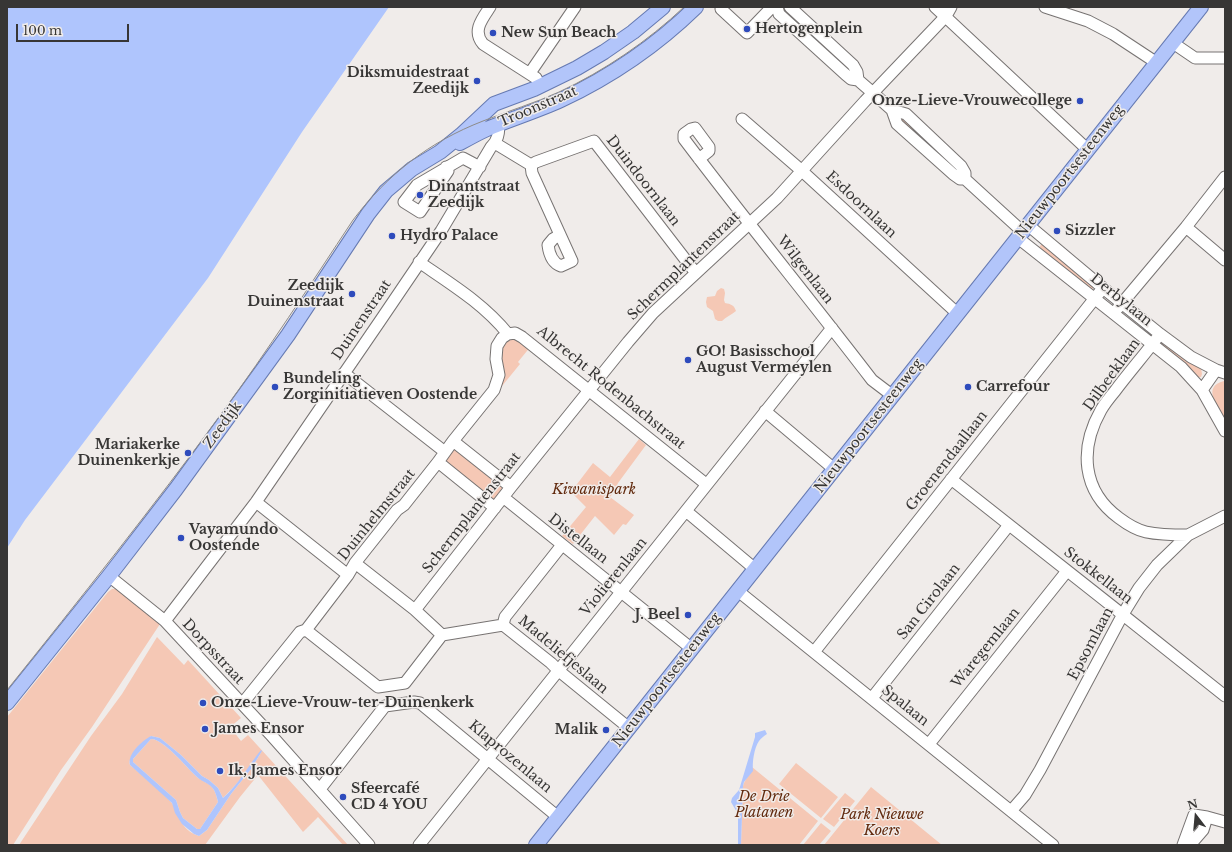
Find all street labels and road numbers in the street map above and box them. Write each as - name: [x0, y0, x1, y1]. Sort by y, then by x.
- street label: Troonstraat: [496, 83, 580, 131]
- street label: Nieuwpoortsesteenweg: [1012, 101, 1128, 243]
- street label: Duindoornlaan: [603, 132, 683, 230]
- street label: Esdoornlaan: [822, 168, 900, 242]
- street label: Schermplantenstraat: [624, 208, 744, 324]
- street label: Wilgenlaan: [773, 233, 837, 307]
- street label: Derbylaan: [1087, 270, 1155, 330]
- street label: Duinenstraat: [329, 277, 395, 363]
- street label: Albrecht Rodenbachstraat: [533, 323, 689, 453]
- street label: Dilbeeklaan: [1080, 336, 1144, 414]
- street label: Nieuwpoortsesteenweg: [811, 355, 927, 497]
- street label: Zeedijk: [200, 398, 246, 452]
- street label: Groenendaallaan: [903, 408, 991, 514]
- street label: Schermplantenstraat: [419, 449, 525, 577]
- street label: Duinhelmstraat: [335, 466, 419, 564]
- street label: Distellaan: [545, 511, 611, 567]
- street label: Violierenlaan: [577, 534, 651, 620]
- street label: Stokkellaan: [1060, 544, 1136, 608]
- street label: San Cirolaan: [894, 561, 964, 643]
- street label: Waregemlaan: [948, 604, 1024, 692]
- street label: Epsomlaan: [1065, 605, 1117, 683]
- street label: Nieuwpoortsesteenweg: [609, 609, 725, 751]
- street label: Madeliefjeslaan: [515, 612, 611, 698]
- street label: Dorpsstraat: [178, 616, 248, 688]
- street label: Spalaan: [878, 682, 932, 730]
- street label: Klaprozenlaan: [465, 717, 555, 797]

